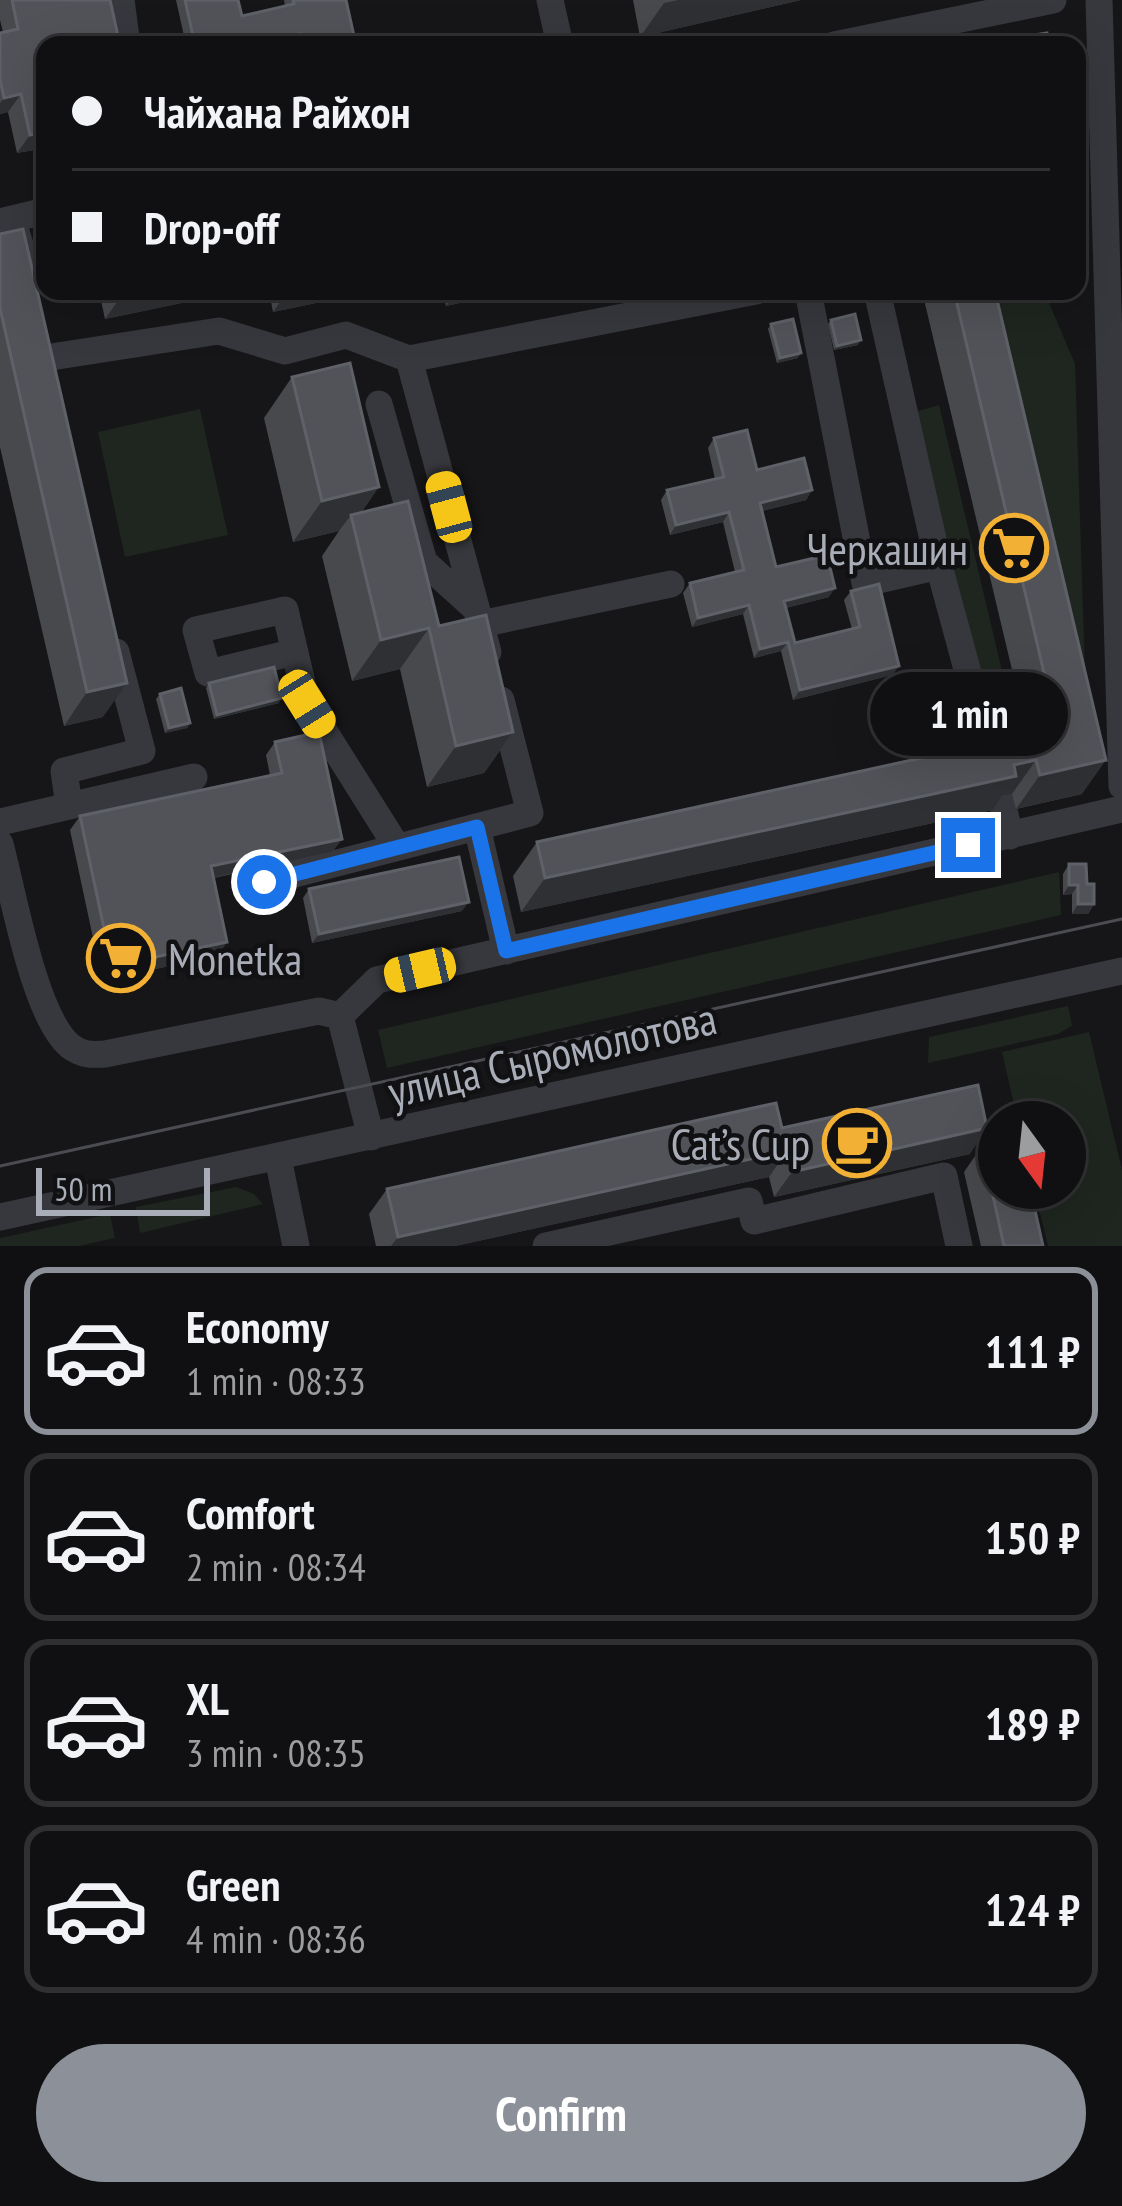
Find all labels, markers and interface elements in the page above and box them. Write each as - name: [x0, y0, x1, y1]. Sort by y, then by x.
- text: Чайхана Райхон: [144, 82, 411, 140]
- text: Drop-off: [144, 198, 278, 256]
- car: [422, 468, 476, 546]
- supermarket icon: Черкашин: [979, 513, 1049, 583]
- place label: Черкашин: [806, 519, 968, 577]
- car: [273, 664, 341, 744]
- callout: 1 min: [869, 671, 1067, 755]
- text: 1 min: [930, 688, 1008, 739]
- route end: [941, 818, 995, 872]
- route start: [237, 855, 291, 909]
- supermarket icon: Monetka: [86, 923, 156, 993]
- place label: Monetka: [168, 929, 302, 987]
- car: [381, 944, 459, 996]
- street label: улица Сыромолотова: [382, 988, 722, 1120]
- north arrow: [978, 1101, 1086, 1209]
- map controls: [978, 1101, 1086, 1209]
- cafe icon: Cat’s Cup: [822, 1108, 892, 1178]
- place label: Cat’s Cup: [671, 1114, 810, 1172]
- scale bar: [36, 1162, 210, 1215]
- text: 50 m: [54, 1167, 112, 1210]
- icon: car: [42, 1297, 150, 1405]
- text: Economy: [186, 1297, 329, 1355]
- text: 111 ₽: [985, 1322, 1080, 1380]
- text: 1 min · 08:33: [186, 1355, 366, 1406]
- icon: car: [42, 1483, 150, 1591]
- text: Comfort: [186, 1483, 315, 1541]
- text: 150 ₽: [985, 1508, 1080, 1566]
- text: 2 min · 08:34: [186, 1541, 366, 1592]
- icon: car: [42, 1669, 150, 1777]
- text: XL: [186, 1669, 229, 1727]
- text: 189 ₽: [985, 1694, 1080, 1752]
- text: 3 min · 08:35: [186, 1727, 366, 1778]
- icon: car: [42, 1855, 150, 1963]
- text: Green: [186, 1855, 281, 1913]
- text: 124 ₽: [985, 1880, 1080, 1938]
- text: 4 min · 08:36: [186, 1913, 366, 1964]
- button: Confirm: [36, 2044, 1086, 2182]

